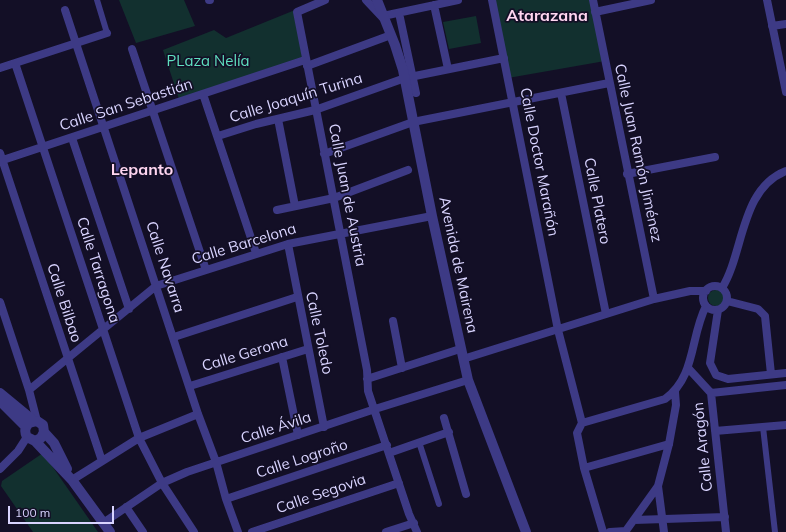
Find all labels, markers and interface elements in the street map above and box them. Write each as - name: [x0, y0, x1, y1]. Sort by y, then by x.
- district label: Atarazana: [506, 6, 588, 26]
- park label: PLaza Nelía: [166, 52, 250, 70]
- street label: Calle Juan Ramón Jiménez: [610, 62, 666, 244]
- street label: Calle Joaquín Turina: [227, 69, 365, 127]
- street label: Calle San Sebastián: [57, 75, 195, 135]
- street label: Calle Doctor Marañón: [516, 86, 562, 238]
- street label: Calle Juan de Austria: [324, 122, 370, 268]
- street label: Calle Platero: [580, 156, 614, 246]
- district label: Lepanto: [111, 160, 173, 180]
- street label: Avenida de Mairena: [435, 195, 481, 335]
- street label: Calle Tarragona: [72, 215, 124, 325]
- street label: Calle Navarra: [142, 219, 188, 315]
- street label: Calle Barcelona: [190, 220, 298, 268]
- street label: Calle Bilbao: [43, 261, 85, 345]
- street label: Calle Toledo: [301, 290, 337, 376]
- street label: Calle Gerona: [200, 332, 290, 376]
- street label: Calle Aragón: [689, 401, 717, 493]
- street label: Calle Ávila: [239, 408, 313, 448]
- street label: Calle Logroño: [254, 436, 350, 482]
- street label: Calle Segovia: [274, 470, 368, 518]
- scale bar: [10, 498, 116, 524]
- text: 100 m: [15, 505, 50, 520]

